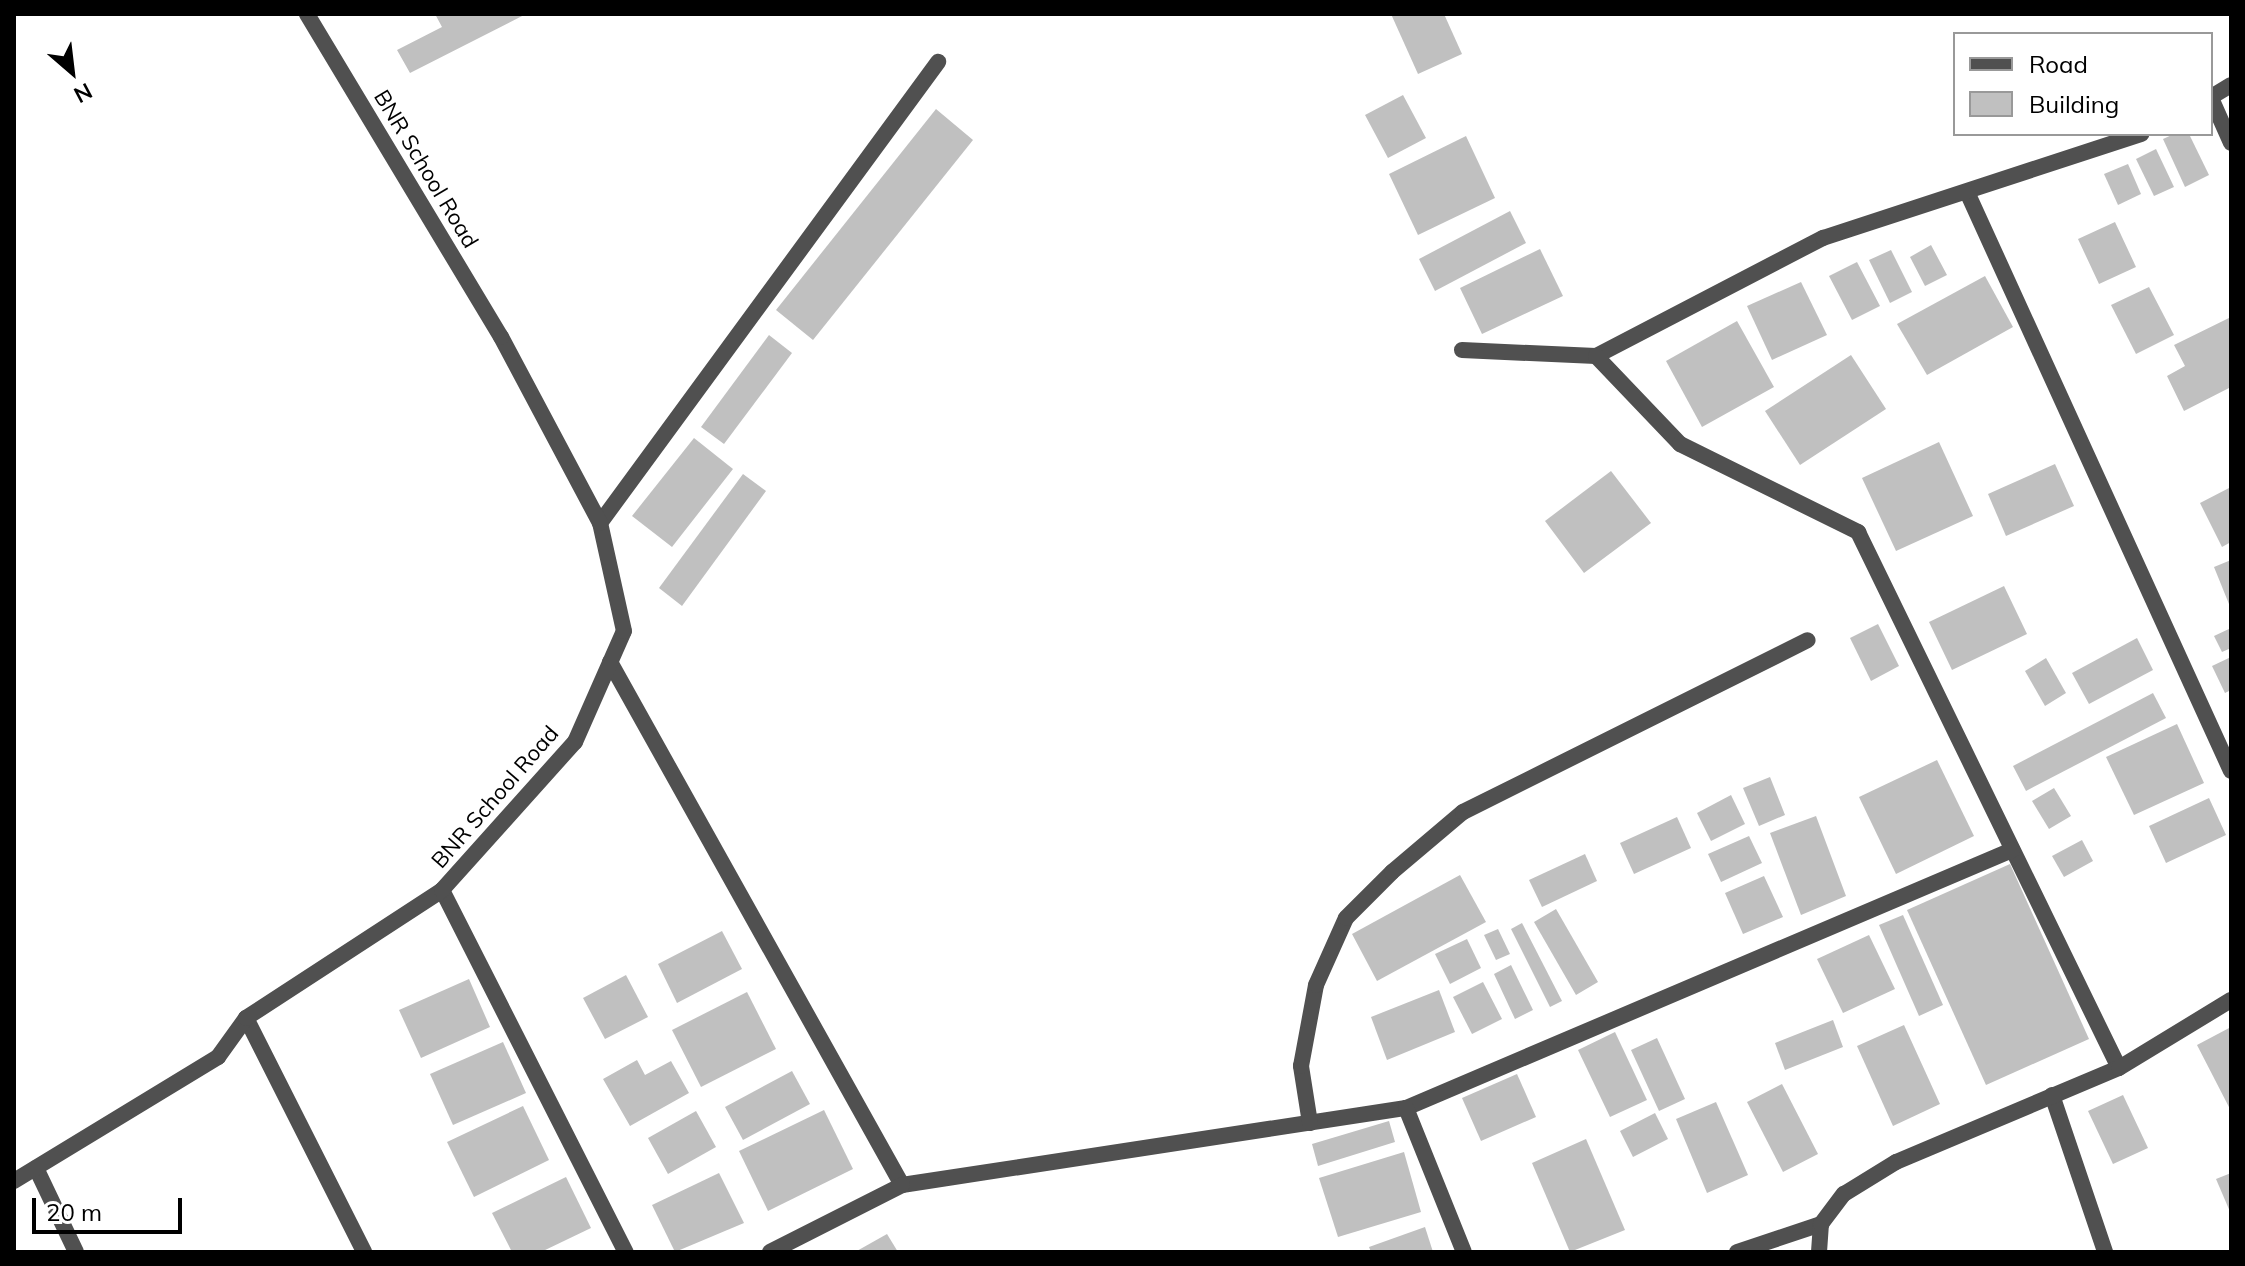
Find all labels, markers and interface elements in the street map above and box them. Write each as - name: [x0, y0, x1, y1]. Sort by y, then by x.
- north arrow: [32, 32, 112, 112]
- legend: [1953, 32, 2213, 136]
- text: Road: [2029, 49, 2088, 79]
- text: N: [69, 77, 97, 109]
- street label: BNR School Road: [368, 85, 484, 253]
- text: Building: [2029, 89, 2119, 119]
- street label: BNR School Road: [426, 720, 564, 874]
- scale bar: [36, 1182, 186, 1232]
- text: 20 m: [46, 1197, 102, 1227]

